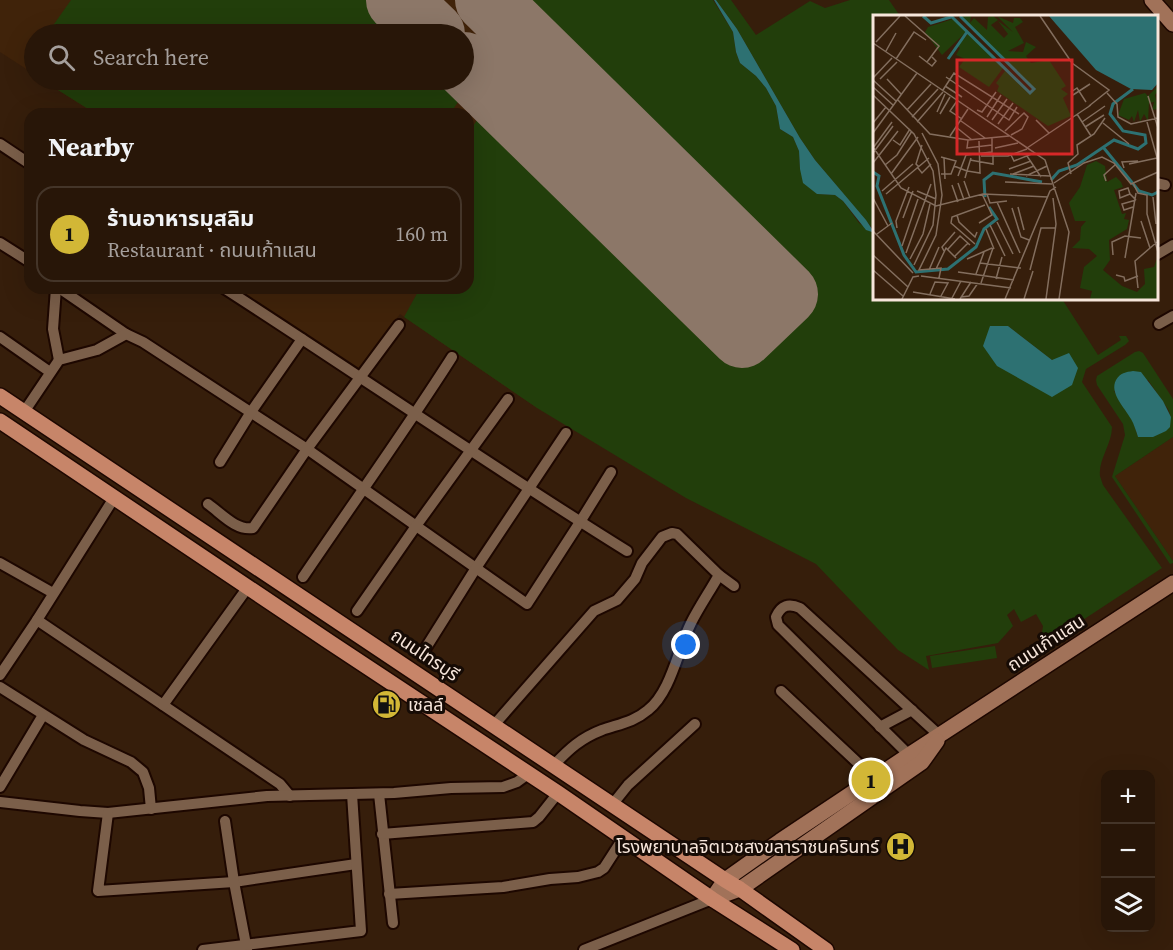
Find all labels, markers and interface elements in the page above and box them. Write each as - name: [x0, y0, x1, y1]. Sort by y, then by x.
- inset map: [873, 15, 1158, 300]
- search box: [24, 24, 474, 90]
- icon: search: [45, 41, 78, 74]
- text: Search here: [93, 42, 209, 72]
- text: Nearby: [48, 129, 134, 165]
- text: ร้านอาหารมุสลิม: [107, 203, 254, 233]
- text: 1: [64, 220, 75, 248]
- text: 160 m: [395, 220, 448, 248]
- text: Restaurant · ถนนเก้าแสน: [107, 236, 317, 264]
- street label: ถนนเก้าแสน: [1002, 608, 1089, 677]
- street label: ถนนไทรบุรี: [386, 622, 465, 687]
- your location: [671, 630, 700, 659]
- fuel station icon: เชลล์: [371, 689, 403, 721]
- place label: เชลล์: [408, 692, 444, 717]
- pin: 1: [852, 758, 890, 802]
- map controls: [1101, 770, 1155, 932]
- button: +: [1101, 770, 1155, 824]
- button: −: [1101, 824, 1155, 878]
- hospital icon: โรงพยาบาลจิตเวชสงขลาราชนครินทร์: [884, 831, 916, 863]
- place label: โรงพยาบาลจิตเวชสงขลาราชนครินทร์: [616, 834, 880, 859]
- button: layers: [1101, 878, 1155, 932]

